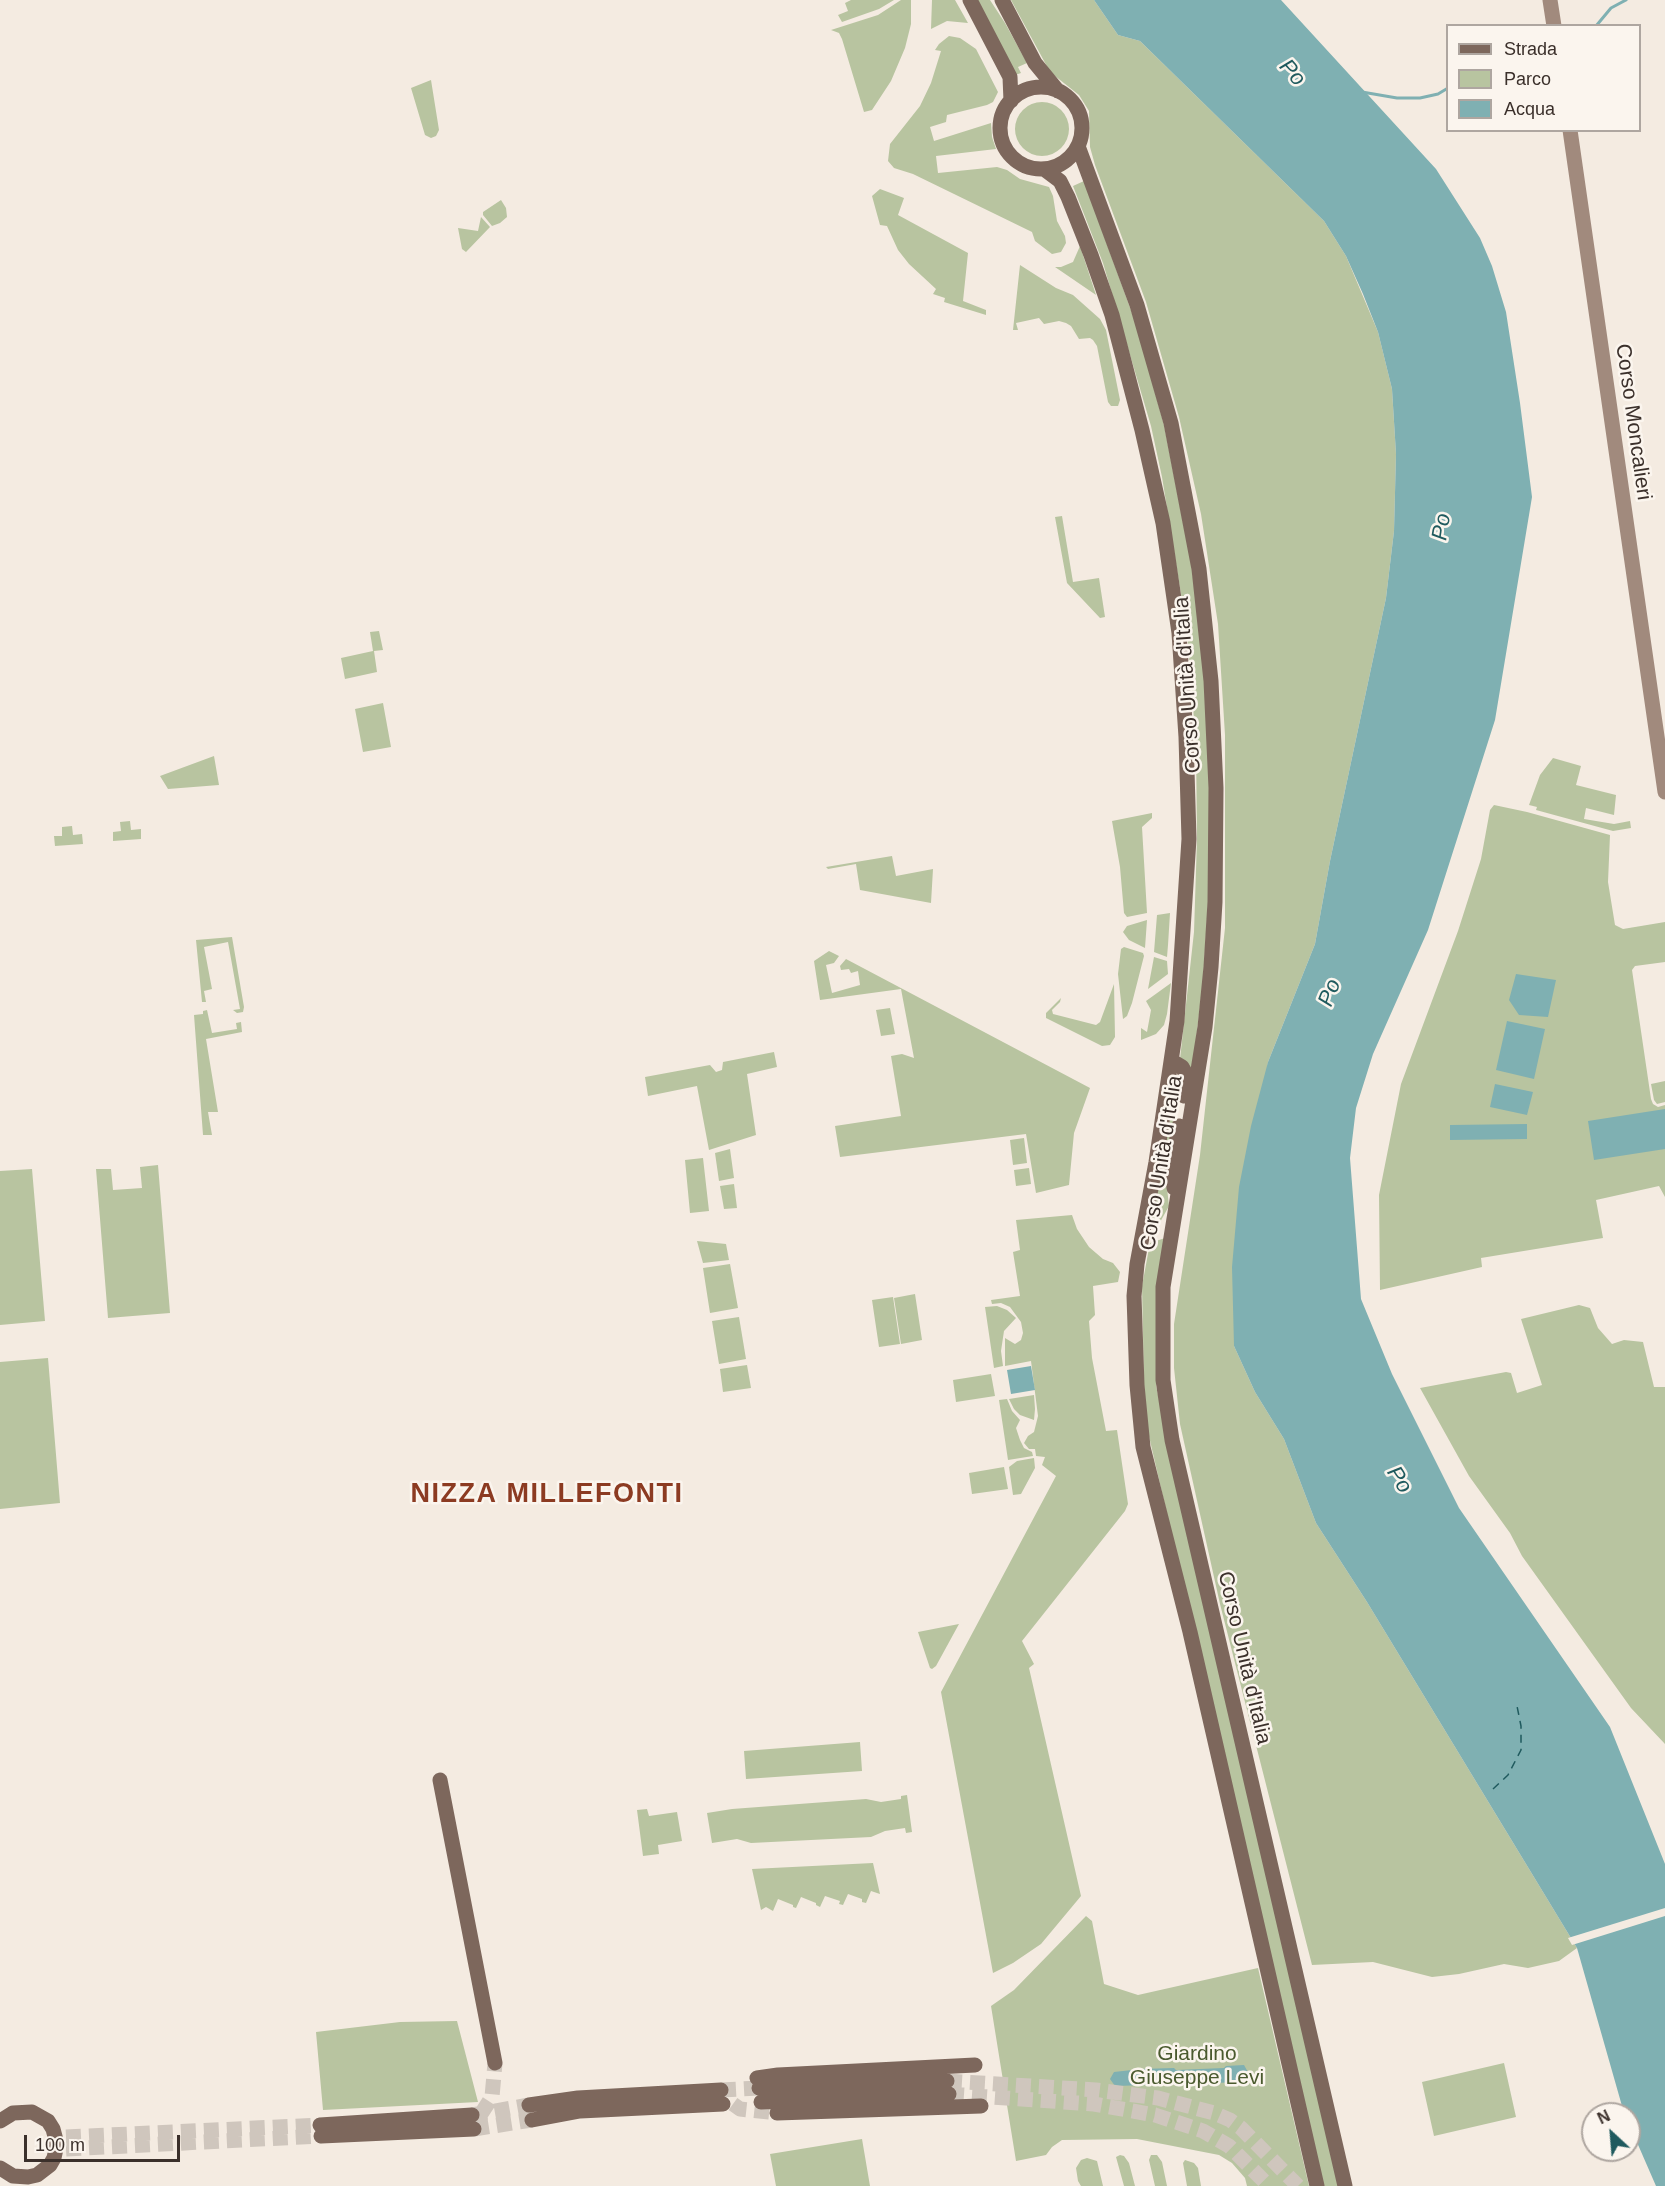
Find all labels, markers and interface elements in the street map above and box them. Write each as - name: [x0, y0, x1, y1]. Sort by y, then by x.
- legend: [1446, 24, 1641, 132]
- text: Strada: [1504, 39, 1557, 59]
- water label: Po: [1273, 54, 1311, 92]
- text: Parco: [1504, 69, 1551, 89]
- text: Acqua: [1504, 99, 1555, 119]
- street label: Corso Moncalieri: [1610, 342, 1656, 502]
- water label: Po: [1427, 512, 1457, 542]
- street label: Corso Unità d'Italia: [1169, 596, 1207, 774]
- water label: Po: [1313, 976, 1347, 1010]
- street label: Corso Unità d'Italia: [1136, 1074, 1188, 1252]
- water label: Po: [1381, 1462, 1417, 1498]
- district label: NIZZA MILLEFONTI: [411, 1479, 683, 1511]
- street label: Corso Unità d'Italia: [1212, 1569, 1276, 1747]
- park label: Giardino Giuseppe Levi: [1130, 2041, 1264, 2091]
- north arrow: [1581, 2102, 1641, 2162]
- text: N: [1595, 2107, 1613, 2127]
- scale bar: [27, 2123, 183, 2161]
- text: 100 m: [35, 2135, 85, 2155]

